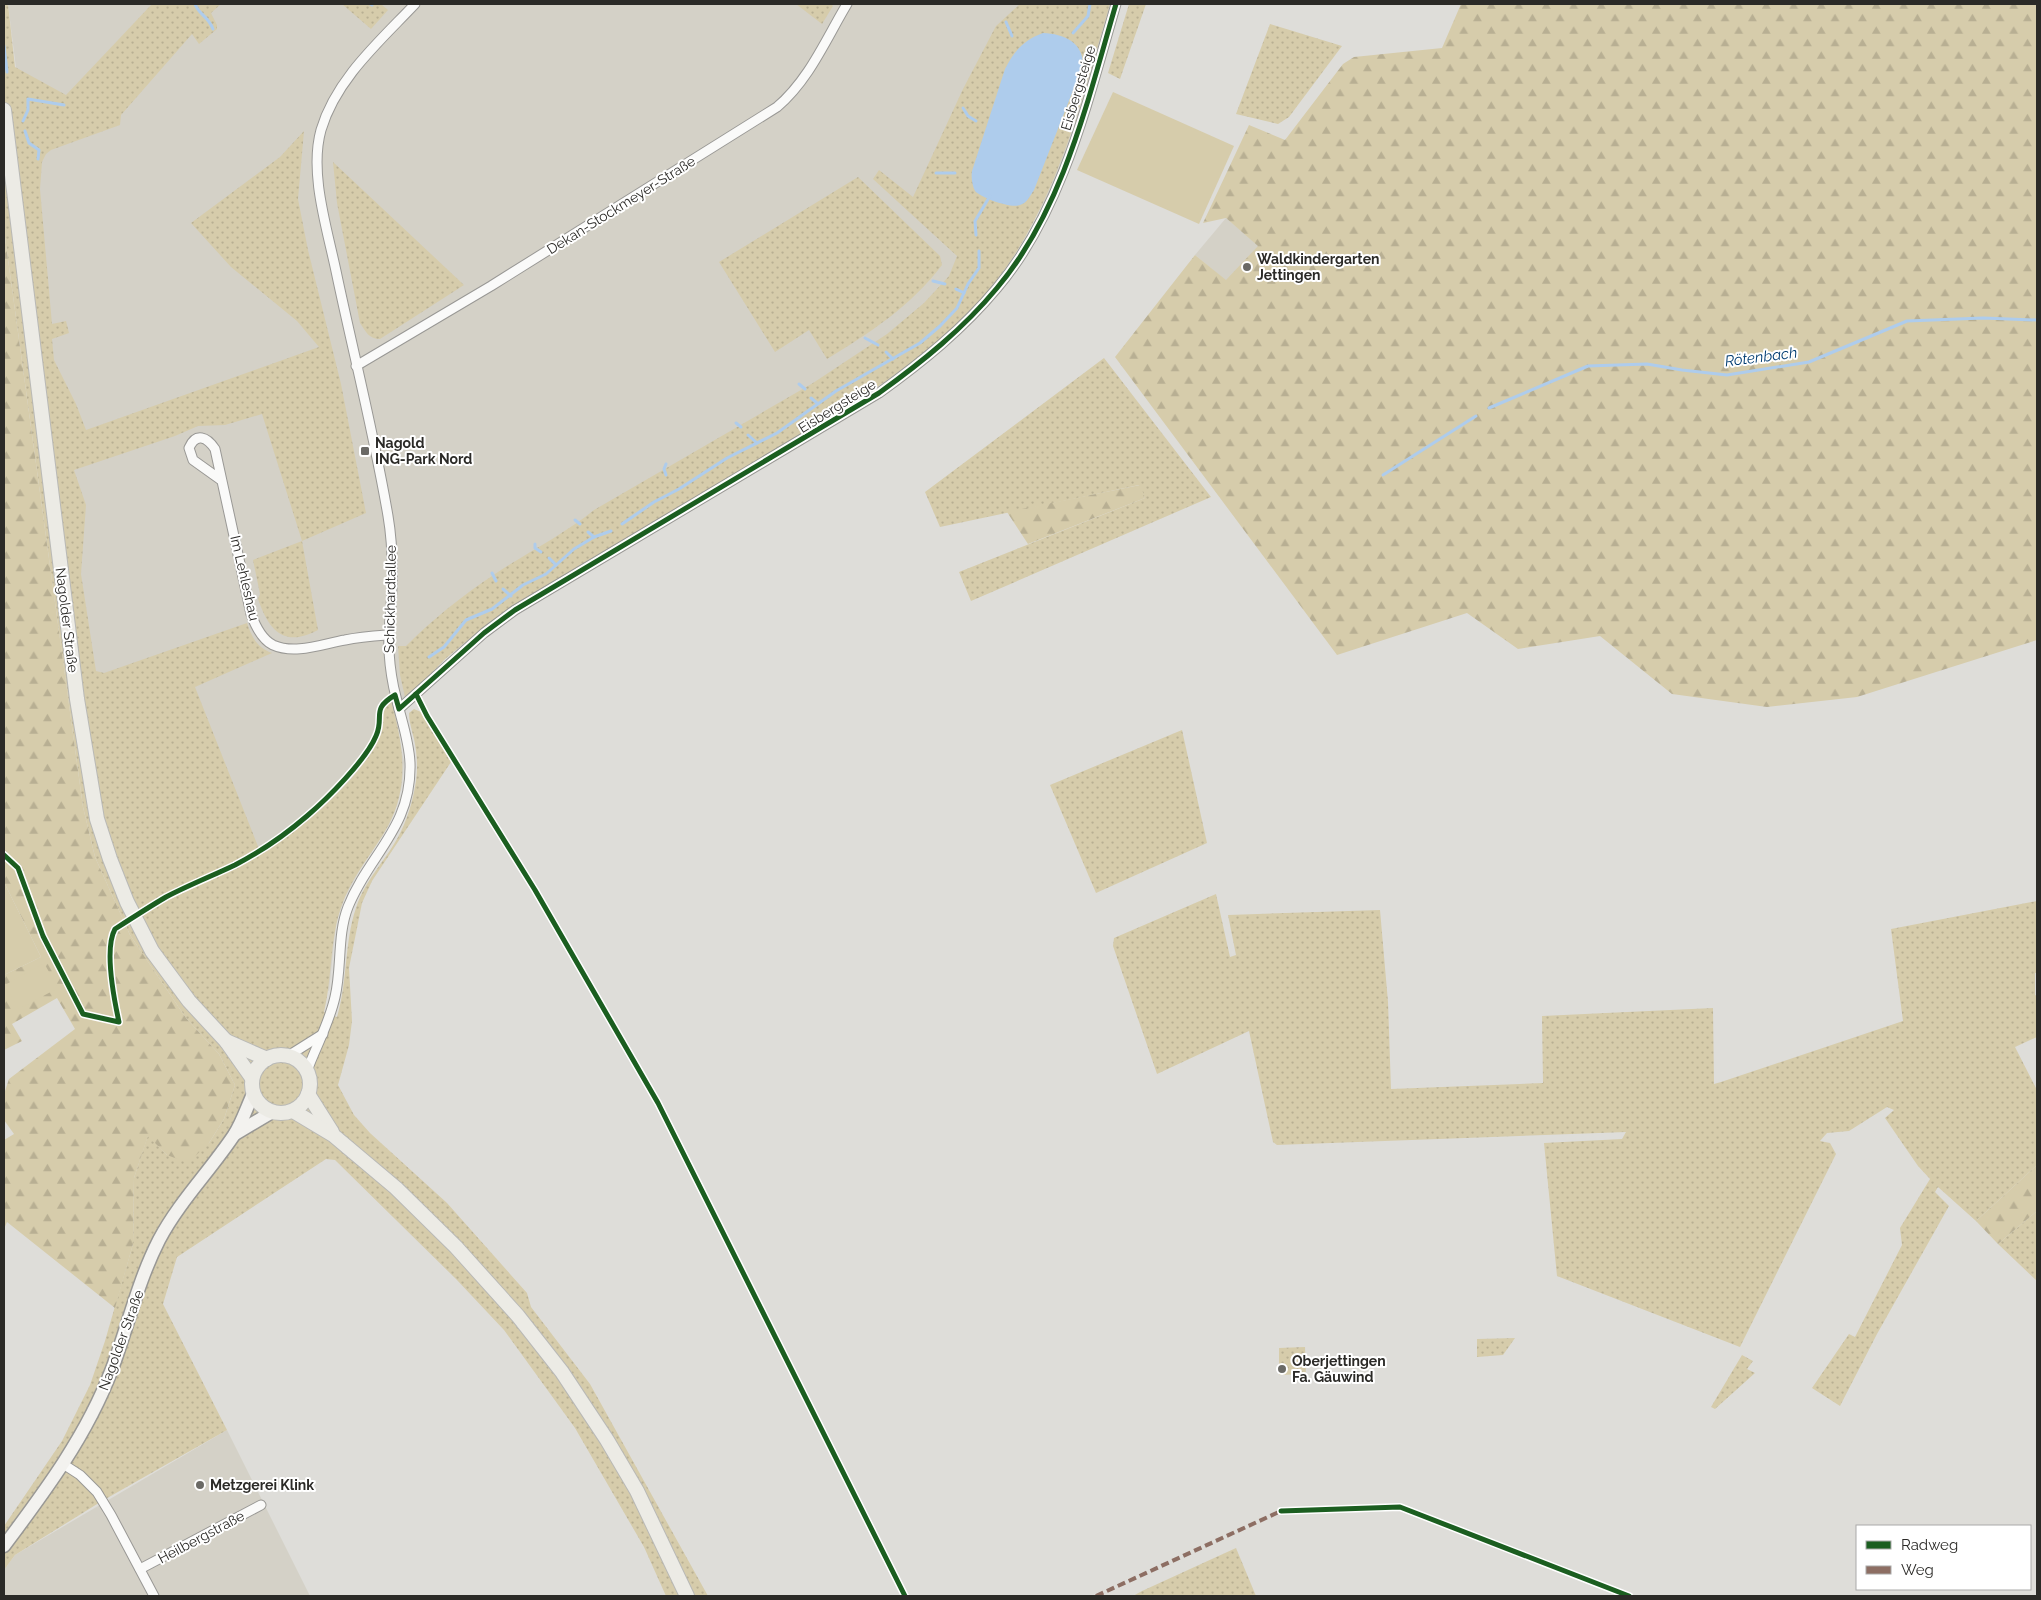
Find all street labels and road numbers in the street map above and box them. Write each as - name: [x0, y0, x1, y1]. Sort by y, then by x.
- street label: Eisbergsteige: [1057, 44, 1099, 132]
- street label: Dekan-Stockmeyer-Straße: [544, 153, 698, 257]
- street label: Eisbergsteige: [795, 376, 879, 436]
- street label: Im Lehleshau: [227, 534, 263, 622]
- street label: Schickhardtallee: [381, 545, 399, 653]
- street label: Nagolder Straße: [53, 567, 81, 673]
- street label: Nagolder Straße: [95, 1288, 147, 1392]
- street label: Heilbergstraße: [155, 1508, 247, 1566]

